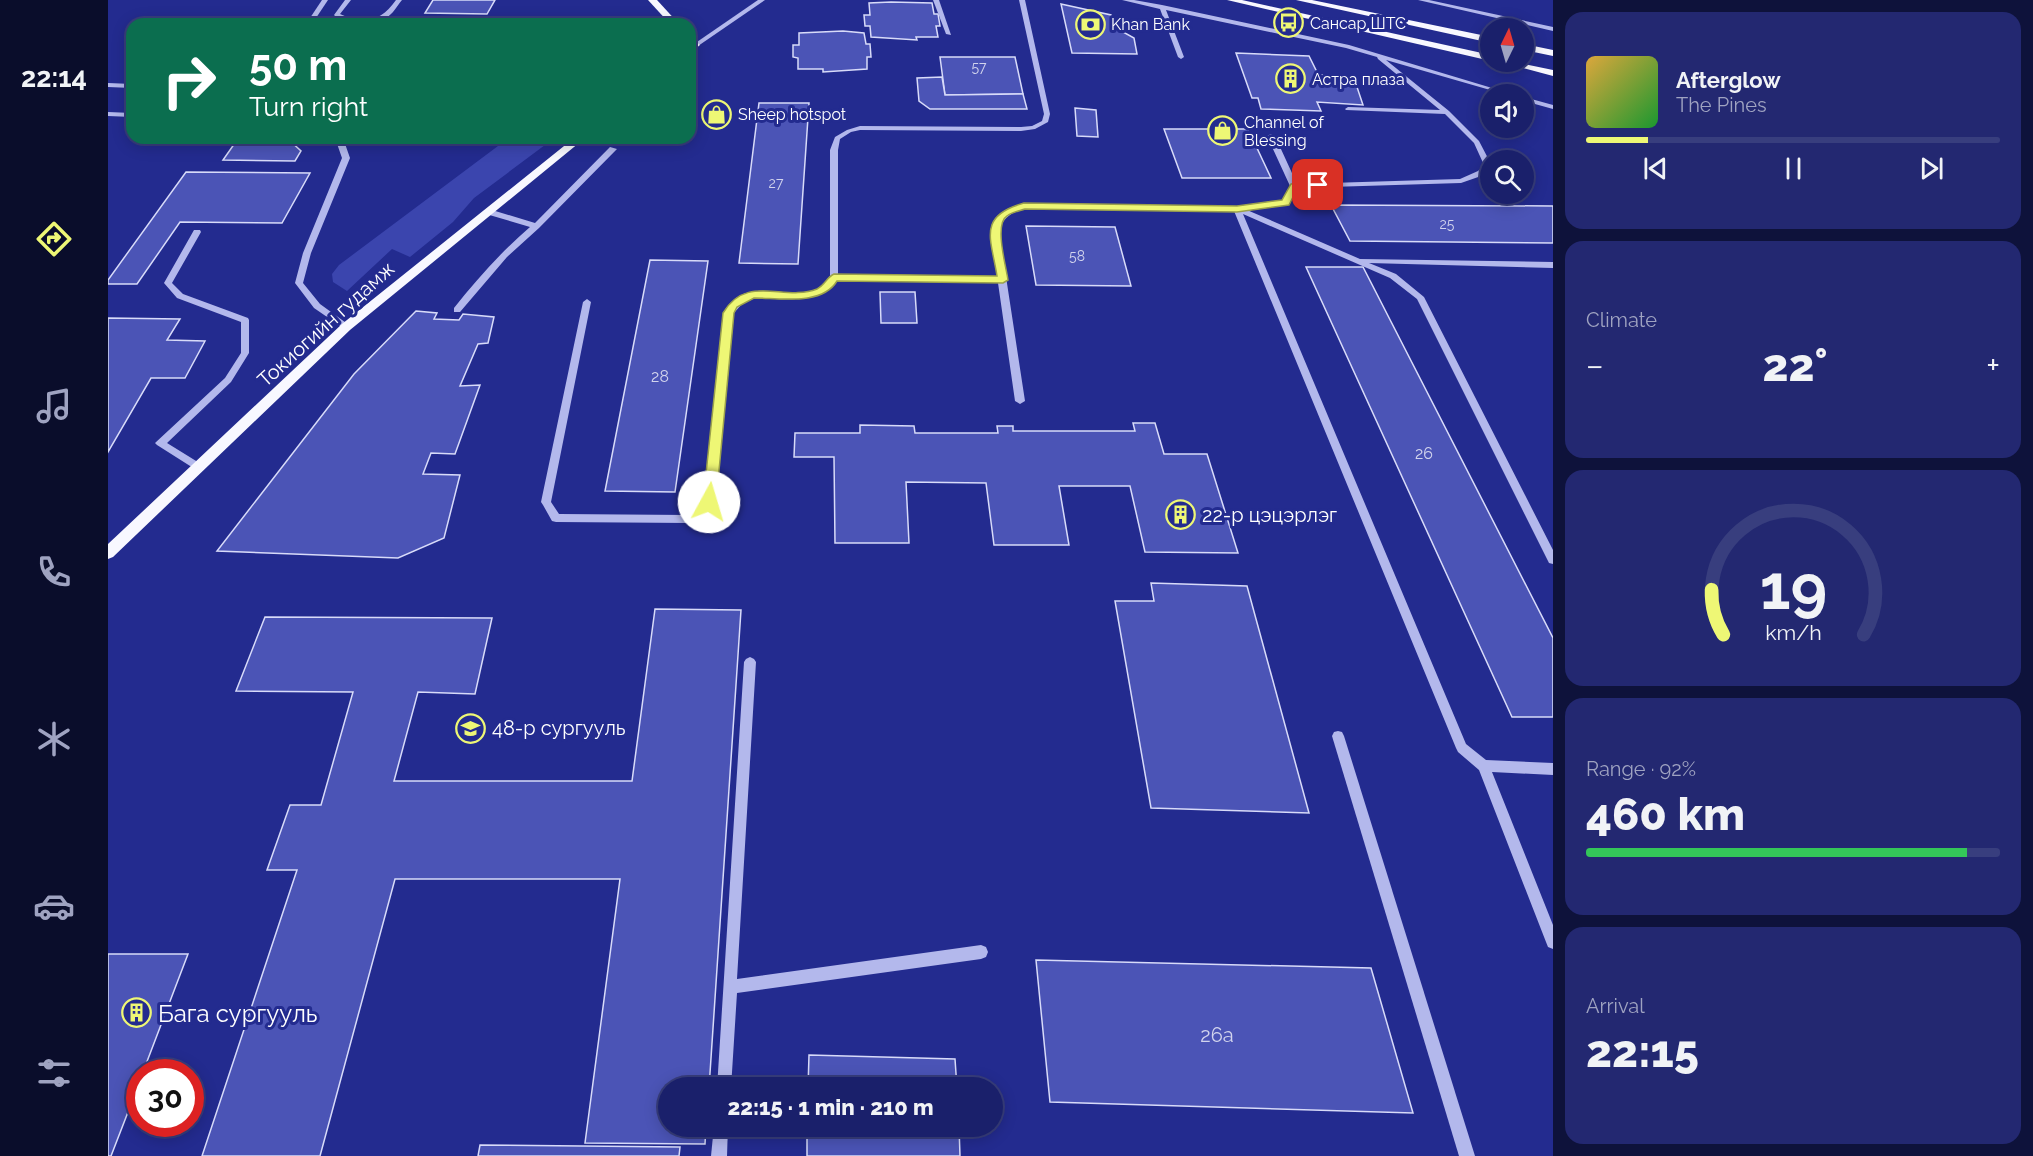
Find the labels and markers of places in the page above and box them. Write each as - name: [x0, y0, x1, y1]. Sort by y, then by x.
- bus stop icon: Сансар ШТС: [1273, 7, 1305, 39]
- bank icon: Khan Bank: [1074, 8, 1106, 40]
- place label: Сансар ШТС: [1310, 14, 1406, 33]
- place label: Khan Bank: [1111, 15, 1190, 34]
- building icon: Астра плаза: [1275, 63, 1307, 95]
- place label: Астра плаза: [1312, 70, 1405, 89]
- shop icon: Sheep hotspot: [701, 98, 733, 130]
- place label: Sheep hotspot: [738, 105, 847, 124]
- place label: Channel of Blessing: [1244, 113, 1324, 150]
- shop icon: Channel of Blessing: [1207, 115, 1239, 147]
- pin: [1292, 159, 1343, 210]
- building icon: 22-р цэцэрлэг: [1165, 499, 1197, 531]
- place label: 22-р цэцэрлэг: [1202, 503, 1337, 527]
- school or university icon: 48-р сургууль: [455, 712, 487, 744]
- place label: 48-р сургууль: [492, 716, 626, 740]
- building icon: Бага сургууль: [121, 997, 153, 1029]
- place label: Бага сургууль: [158, 999, 318, 1028]

